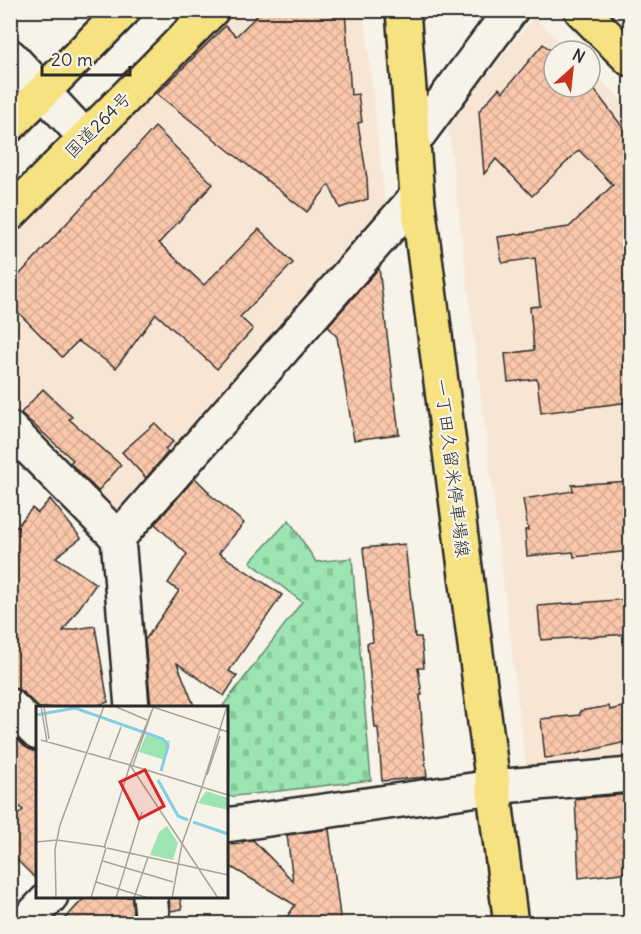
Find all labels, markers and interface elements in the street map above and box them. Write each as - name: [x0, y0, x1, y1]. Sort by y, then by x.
- scale bar: [42, 39, 130, 77]
- north arrow: [542, 39, 602, 99]
- text: N: [569, 44, 588, 67]
- text: 20 m: [51, 48, 93, 71]
- street label: 国道264号: [60, 87, 136, 163]
- street label: 一丁田久留米停車場線: [430, 377, 475, 559]
- inset map: [36, 706, 228, 898]

